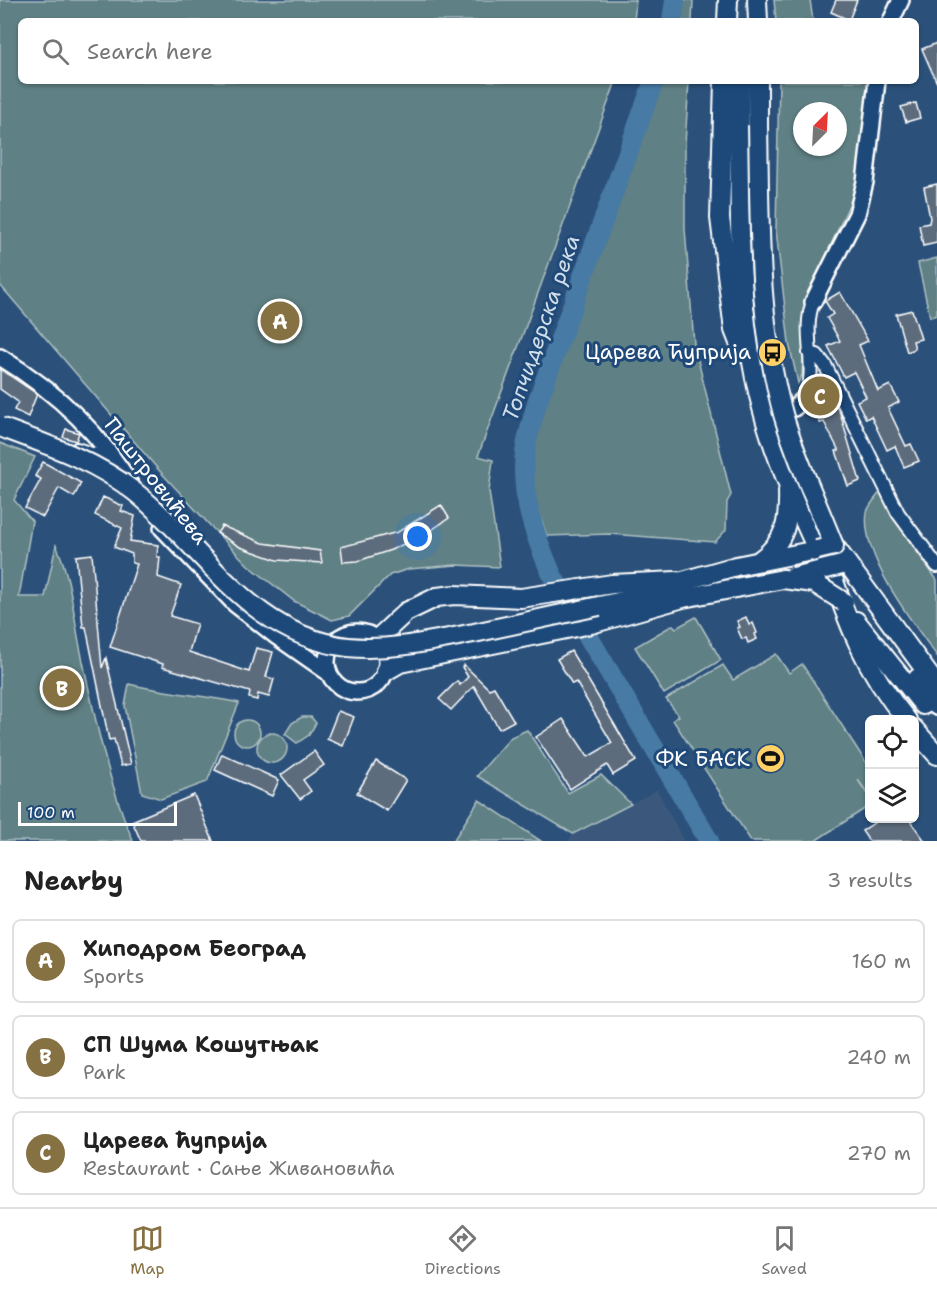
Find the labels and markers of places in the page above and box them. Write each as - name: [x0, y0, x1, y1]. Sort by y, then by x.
- pin: A: [260, 298, 300, 344]
- bus stop icon: Царева Ћуприја: [756, 336, 788, 368]
- place label: Царева Ћуприја: [585, 338, 751, 366]
- pin: C: [800, 374, 840, 418]
- pin: B: [42, 666, 82, 710]
- sports icon: ФК БАСК: [755, 743, 787, 775]
- place label: ФК БАСК: [655, 745, 750, 773]

